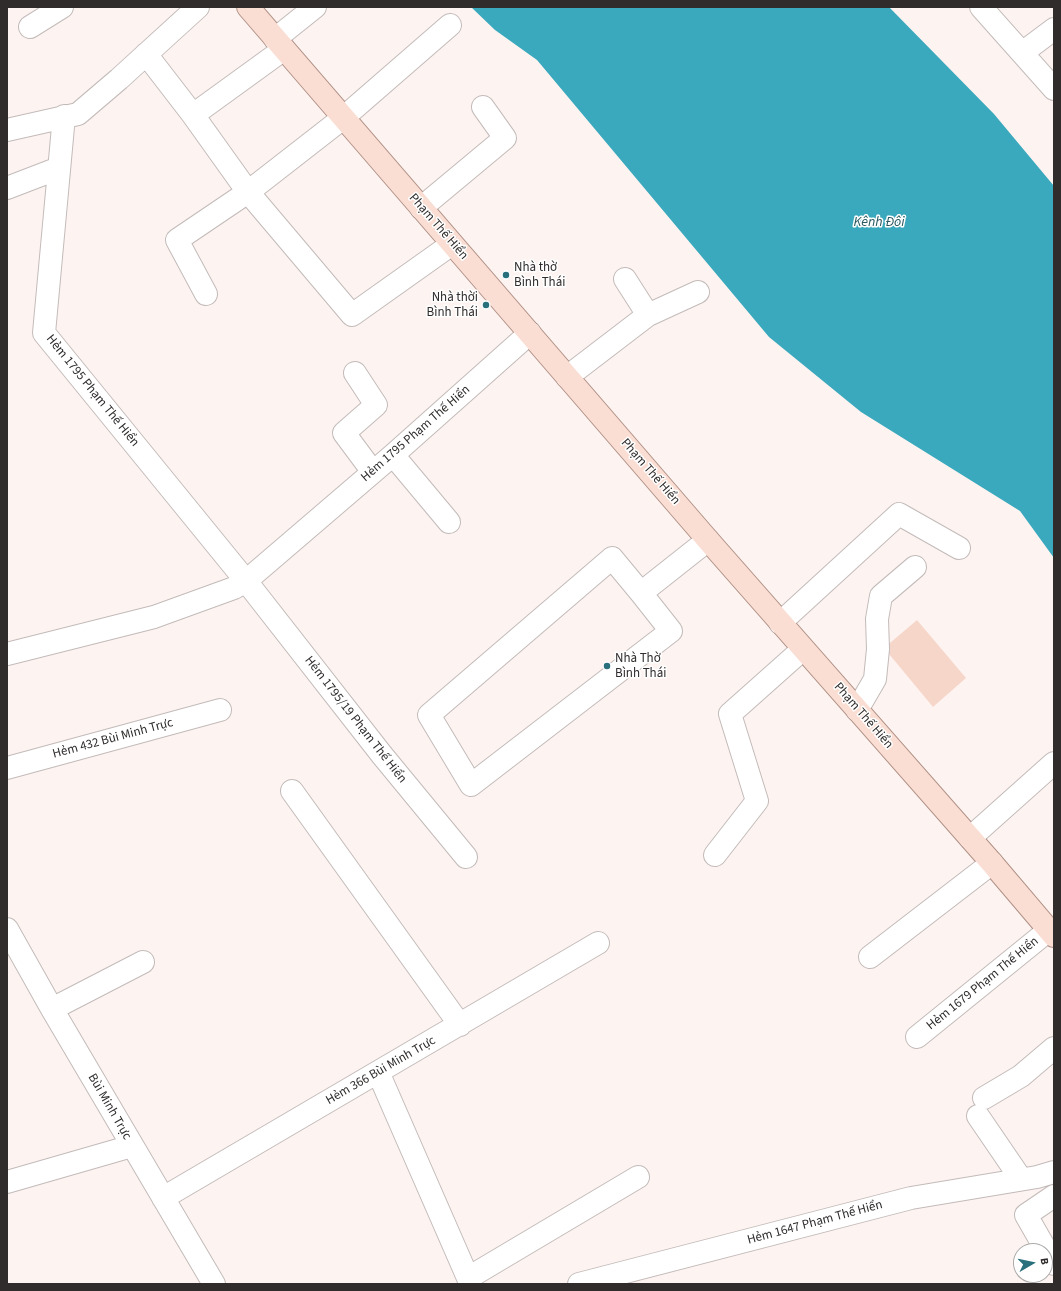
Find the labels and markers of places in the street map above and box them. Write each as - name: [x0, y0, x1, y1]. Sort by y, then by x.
- place label: Nhà thờ Bình Thái: [514, 260, 565, 291]
- marker: Nhà thờ Bình Thái: [501, 270, 511, 280]
- place label: Nhà thời Bình Thái: [427, 290, 478, 321]
- marker: Nhà thời Bình Thái: [481, 300, 491, 310]
- place label: Nhà Thờ Bình Thái: [615, 651, 666, 682]
- marker: Nhà Thờ Bình Thái: [602, 661, 612, 671]

